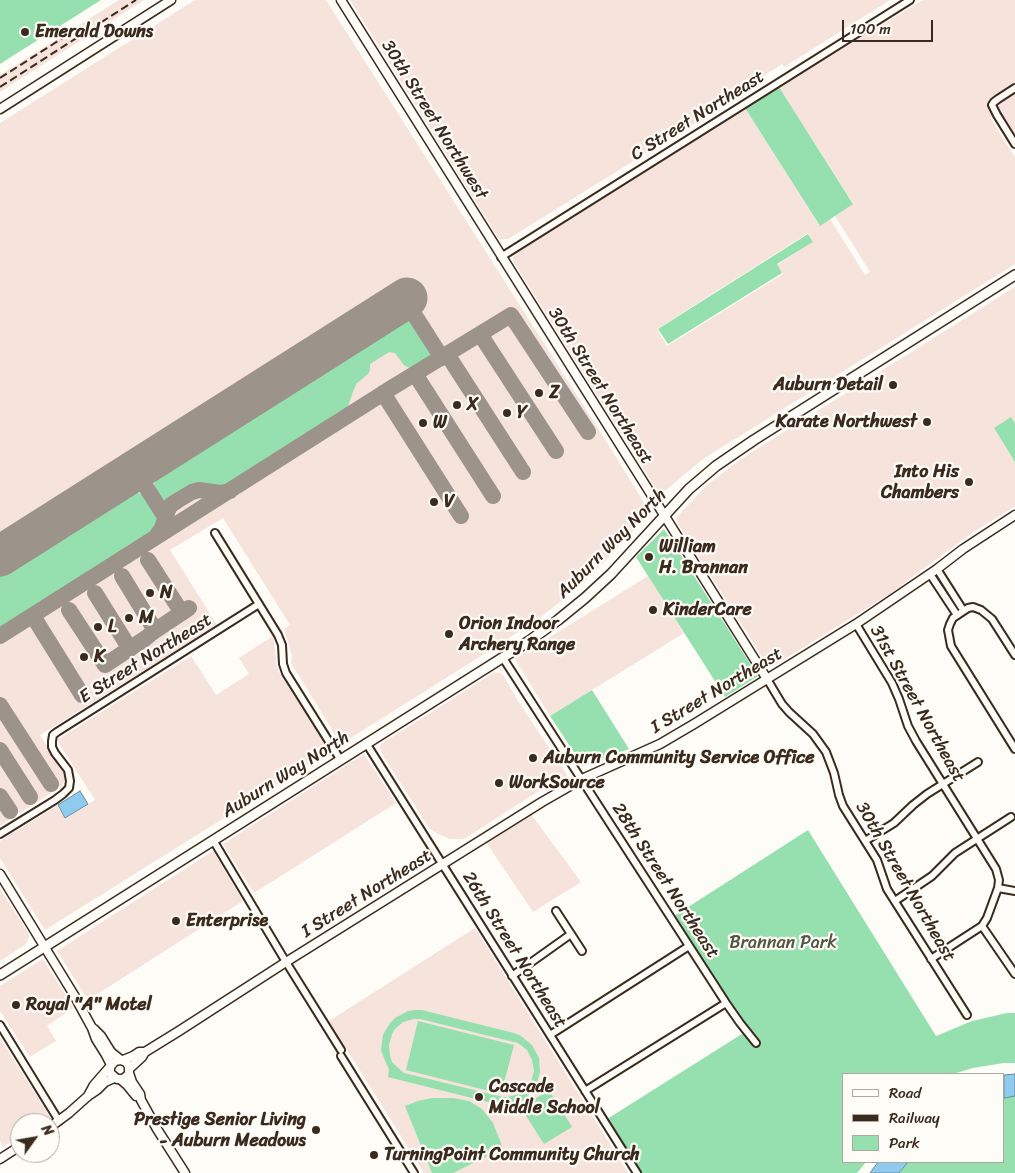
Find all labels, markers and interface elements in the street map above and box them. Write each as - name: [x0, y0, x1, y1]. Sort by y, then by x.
- scale bar: [845, 10, 936, 42]
- text: 100 m: [850, 16, 891, 42]
- place label: Emerald Downs: [35, 21, 153, 43]
- marker: Emerald Downs: [19, 26, 31, 38]
- street label: 30th Street Northwest: [376, 36, 492, 204]
- street label: C Street Northeast: [627, 66, 769, 166]
- street label: 30th Street Northeast: [543, 304, 657, 468]
- place label: Auburn Detail: [773, 374, 883, 396]
- marker: Auburn Detail: [887, 379, 899, 391]
- place label: Z: [549, 382, 560, 404]
- marker: Z: [533, 387, 545, 399]
- place label: X: [467, 394, 479, 416]
- marker: X: [451, 399, 463, 411]
- place label: Y: [517, 402, 527, 424]
- marker: Y: [501, 407, 513, 419]
- place label: Karate Northwest: [776, 411, 917, 433]
- place label: W: [433, 412, 447, 434]
- marker: Karate Northwest: [921, 416, 933, 428]
- marker: W: [417, 417, 429, 429]
- place label: Into His Chambers: [881, 461, 959, 504]
- marker: Into His Chambers: [963, 476, 975, 488]
- street label: Auburn Way North: [553, 485, 671, 603]
- place label: V: [444, 491, 455, 513]
- marker: V: [428, 496, 440, 508]
- place label: William H. Brannan: [659, 536, 748, 578]
- marker: William H. Brannan: [643, 551, 655, 563]
- place label: N: [160, 582, 172, 604]
- marker: N: [144, 587, 156, 599]
- place label: KinderCare: [663, 599, 752, 621]
- marker: KinderCare: [647, 604, 659, 616]
- place label: M: [139, 607, 154, 629]
- street label: E Street Northeast: [76, 609, 216, 709]
- marker: M: [123, 612, 135, 624]
- place label: Orion Indoor Archery Range: [459, 613, 575, 656]
- place label: L: [108, 616, 116, 638]
- marker: L: [92, 621, 104, 633]
- street label: 31st Street Northeast: [865, 622, 969, 786]
- marker: Orion Indoor Archery Range: [443, 628, 455, 640]
- street label: I Street Northeast: [647, 643, 787, 739]
- place label: K: [94, 646, 105, 668]
- marker: K: [78, 651, 90, 663]
- street label: Auburn Way North: [218, 727, 354, 823]
- place label: Auburn Community Service Office: [543, 747, 815, 769]
- marker: Auburn Community Service Office: [527, 752, 539, 764]
- place label: WorkSource: [509, 772, 605, 794]
- marker: WorkSource: [493, 777, 505, 789]
- street label: 30th Street Northeast: [850, 798, 960, 966]
- street label: 28th Street Northeast: [607, 799, 723, 963]
- street label: I Street Northeast: [298, 845, 436, 943]
- street label: 26th Street Northeast: [457, 868, 571, 1032]
- place label: Enterprise: [186, 910, 268, 932]
- marker: Enterprise: [170, 915, 182, 927]
- park label: Brannan Park: [729, 932, 837, 954]
- place label: Royal "A" Motel: [26, 994, 152, 1016]
- marker: Royal "A" Motel: [10, 999, 22, 1011]
- legend: [842, 1073, 1005, 1163]
- place label: Cascade Middle School: [489, 1076, 600, 1118]
- text: Road: [889, 1080, 921, 1106]
- marker: Cascade Middle School: [473, 1091, 485, 1103]
- text: Railway: [889, 1105, 940, 1131]
- place label: Prestige Senior Living - Auburn Meadows: [134, 1109, 306, 1152]
- north arrow: [10, 1113, 60, 1163]
- text: N: [34, 1120, 60, 1141]
- marker: Prestige Senior Living - Auburn Meadows: [310, 1124, 322, 1136]
- text: Park: [889, 1130, 920, 1156]
- place label: TurningPoint Community Church: [384, 1144, 640, 1166]
- marker: TurningPoint Community Church: [368, 1149, 380, 1161]

